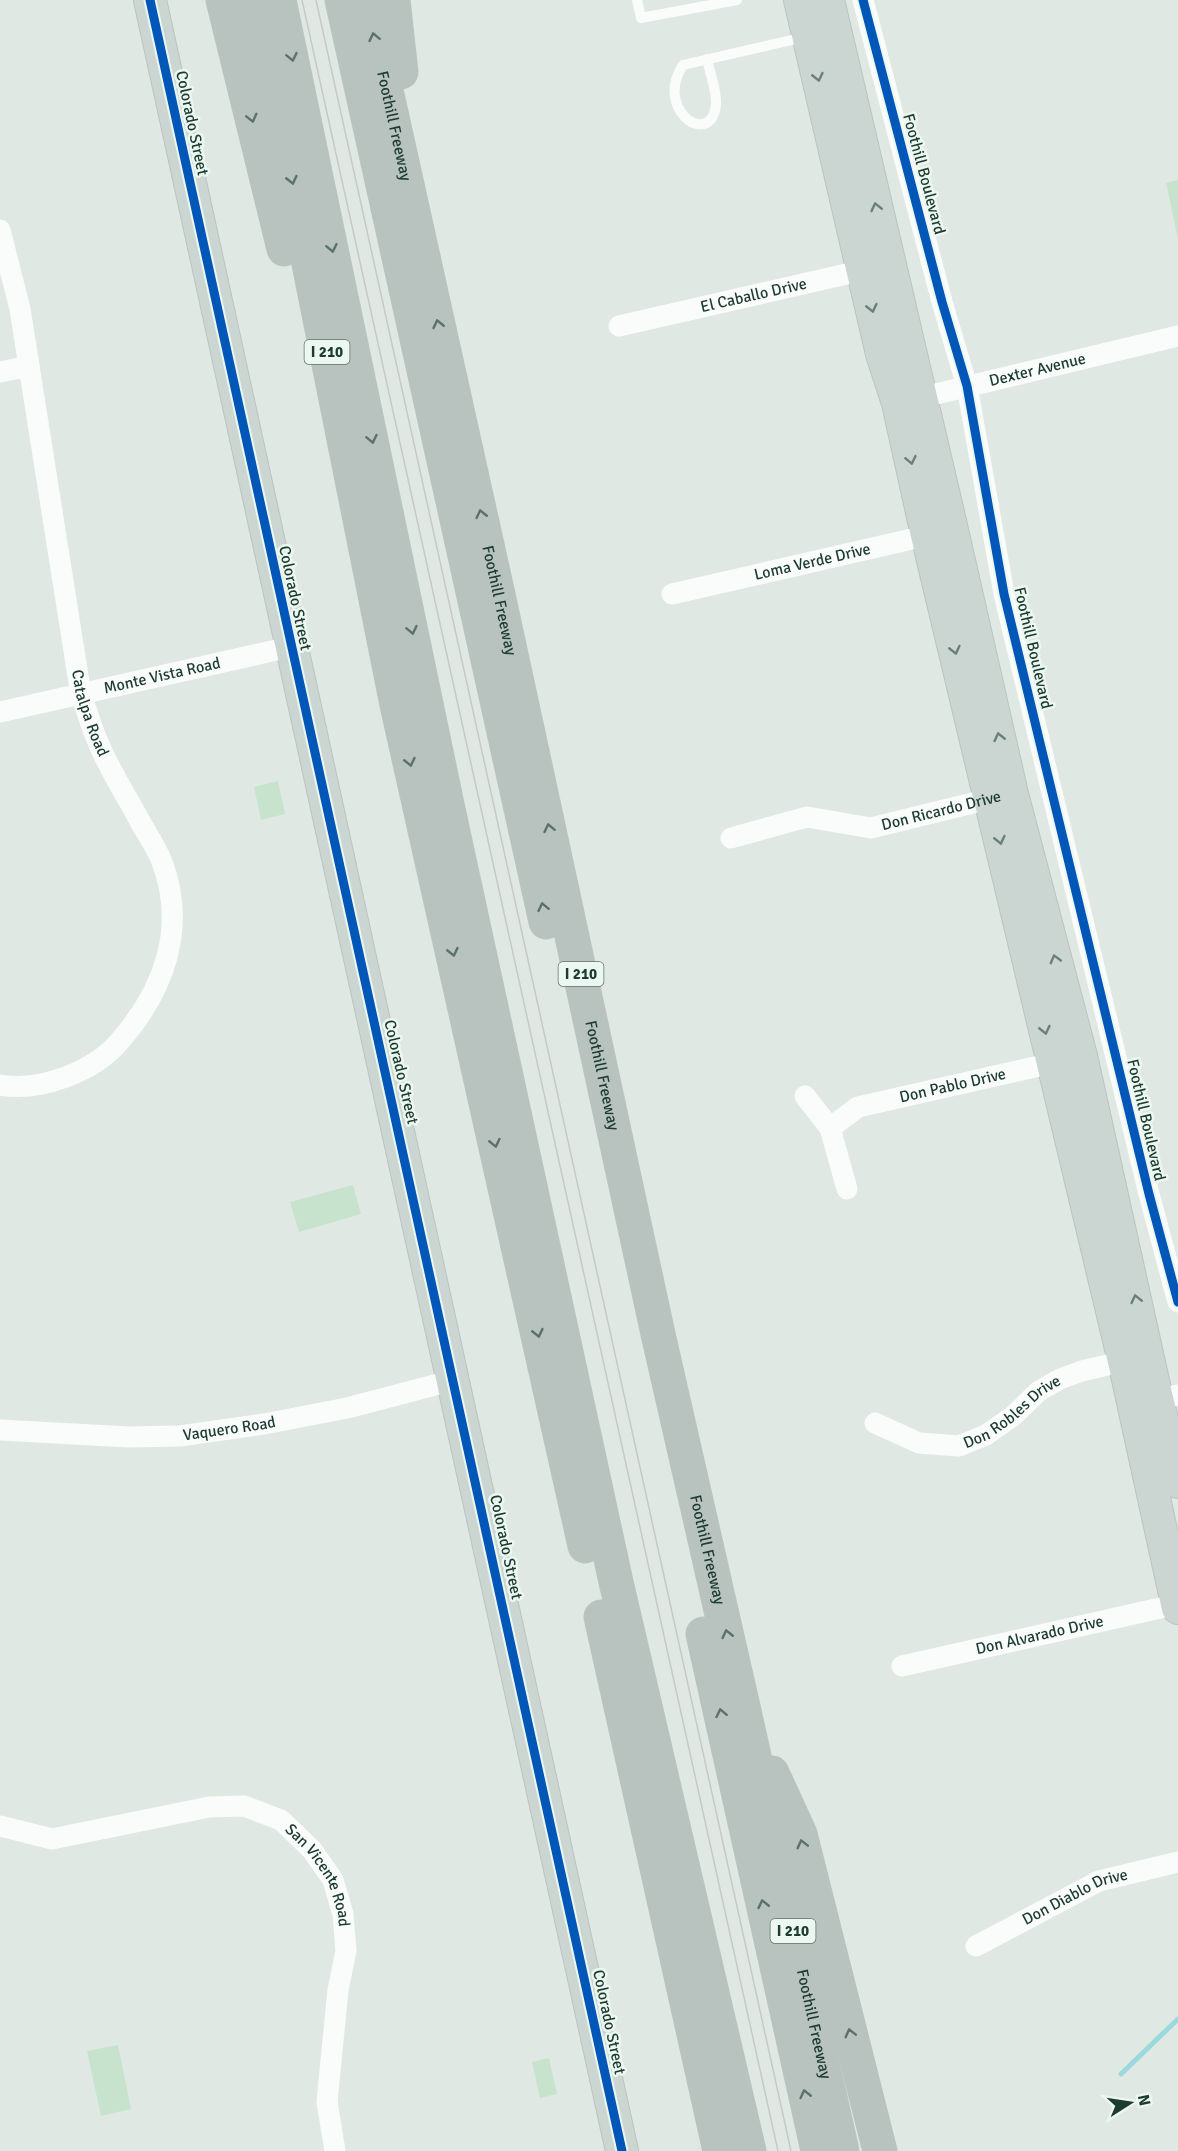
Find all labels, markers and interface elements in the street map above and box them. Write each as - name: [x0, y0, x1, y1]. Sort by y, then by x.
- one-way arrow: [368, 32, 381, 42]
- one-way arrow: [285, 52, 298, 62]
- street label: Colorado Street: [171, 69, 213, 178]
- street label: Foothill Freeway: [372, 69, 416, 183]
- one-way arrow: [811, 72, 824, 82]
- street label: Foothill Boulevard: [898, 111, 950, 237]
- one-way arrow: [244, 113, 257, 123]
- one-way arrow: [285, 175, 298, 185]
- one-way arrow: [870, 202, 883, 212]
- one-way arrow: [325, 243, 338, 253]
- street label: El Caballo Drive: [699, 273, 809, 317]
- one-way arrow: [864, 303, 877, 313]
- one-way arrow: [432, 319, 445, 329]
- road number: I 210: [304, 340, 350, 364]
- street label: Dexter Avenue: [987, 348, 1088, 391]
- one-way arrow: [365, 433, 378, 443]
- one-way arrow: [904, 455, 917, 465]
- one-way arrow: [475, 510, 488, 520]
- street label: Loma Verde Drive: [752, 539, 872, 585]
- street label: Colorado Street: [274, 544, 316, 653]
- street label: Foothill Freeway: [477, 544, 521, 658]
- street label: Foothill Boulevard: [1009, 585, 1057, 711]
- one-way arrow: [404, 624, 417, 634]
- one-way arrow: [948, 645, 961, 655]
- street label: Monte Vista Road: [102, 653, 222, 698]
- street label: Catalpa Road: [67, 668, 113, 760]
- one-way arrow: [993, 732, 1006, 742]
- one-way arrow: [403, 757, 416, 767]
- street label: Don Ricardo Drive: [879, 786, 1003, 835]
- one-way arrow: [544, 823, 557, 833]
- one-way arrow: [993, 835, 1006, 845]
- one-way arrow: [537, 903, 550, 913]
- one-way arrow: [445, 947, 458, 957]
- one-way arrow: [1049, 954, 1062, 964]
- road number: I 210: [558, 962, 604, 986]
- street label: Colorado Street: [379, 1018, 423, 1127]
- street label: Foothill Freeway: [580, 1019, 624, 1133]
- one-way arrow: [1038, 1025, 1051, 1035]
- street label: Foothill Boulevard: [1122, 1057, 1170, 1183]
- street label: Don Pablo Drive: [897, 1064, 1008, 1107]
- one-way arrow: [488, 1137, 501, 1147]
- one-way arrow: [1130, 1294, 1143, 1304]
- one-way arrow: [530, 1328, 543, 1338]
- street label: Don Robles Drive: [960, 1371, 1064, 1453]
- street label: Vaquero Road: [182, 1412, 277, 1445]
- street label: Colorado Street: [485, 1493, 527, 1602]
- street label: Foothill Freeway: [685, 1493, 730, 1607]
- street label: Don Alvarado Drive: [974, 1611, 1105, 1659]
- one-way arrow: [721, 1629, 734, 1639]
- one-way arrow: [715, 1708, 728, 1718]
- street label: San Vicente Road: [281, 1819, 354, 1927]
- one-way arrow: [797, 1839, 810, 1849]
- street label: Don Diablo Drive: [1019, 1864, 1130, 1930]
- one-way arrow: [757, 1899, 770, 1909]
- road number: I 210: [770, 1919, 816, 1943]
- street label: Foothill Freeway: [792, 1967, 836, 2081]
- street label: Colorado Street: [588, 1968, 630, 2077]
- one-way arrow: [845, 2028, 857, 2039]
- north arrow: [1100, 2073, 1160, 2133]
- one-way arrow: [799, 2089, 812, 2099]
- text: N: [1133, 2093, 1155, 2108]

